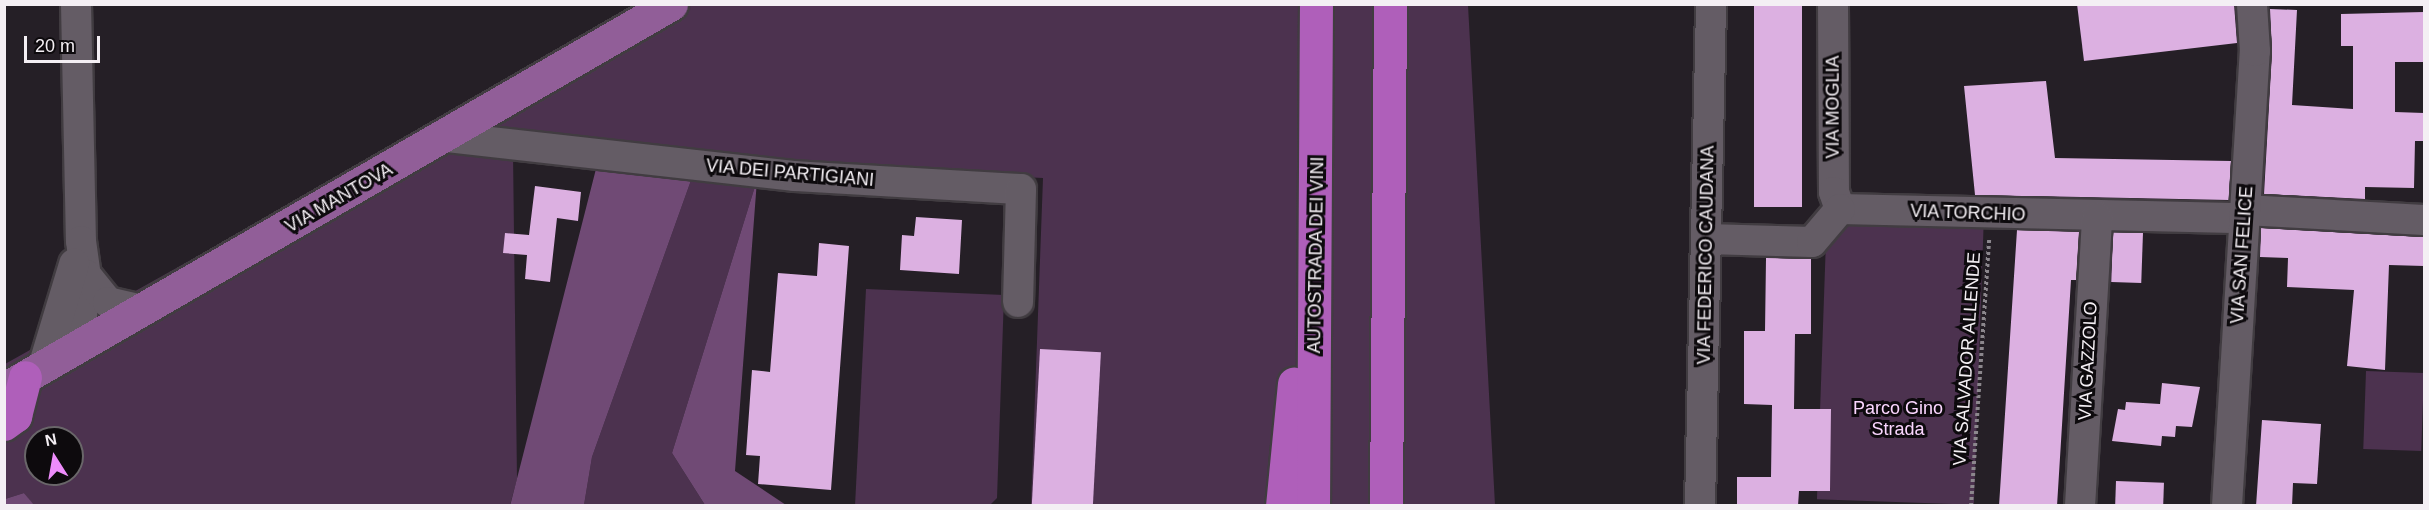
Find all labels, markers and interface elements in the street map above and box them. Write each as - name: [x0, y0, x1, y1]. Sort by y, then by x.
- scale bar: [27, 24, 104, 62]
- text: 20 m: [35, 36, 75, 56]
- street label: VIA MOGLIA: [1822, 55, 1844, 159]
- street label: VIA FEDERICO CAUDANA: [1693, 145, 1719, 365]
- street label: VIA DEI PARTIGIANI: [705, 155, 875, 191]
- street label: AUTOSTRADA DEI VINI: [1303, 156, 1329, 354]
- street label: VIA MANTOVA: [281, 158, 397, 238]
- street label: VIA SAN FELICE: [2226, 185, 2258, 325]
- street label: VIA TORCHIO: [1909, 200, 2027, 226]
- street label: VIA SALVADOR ALLENDE: [1949, 250, 1985, 468]
- street label: VIA GAZZOLO: [2074, 301, 2102, 421]
- park label: Parco Gino Strada: [1853, 398, 1943, 440]
- north arrow: [24, 426, 84, 486]
- text: N: [44, 430, 58, 449]

